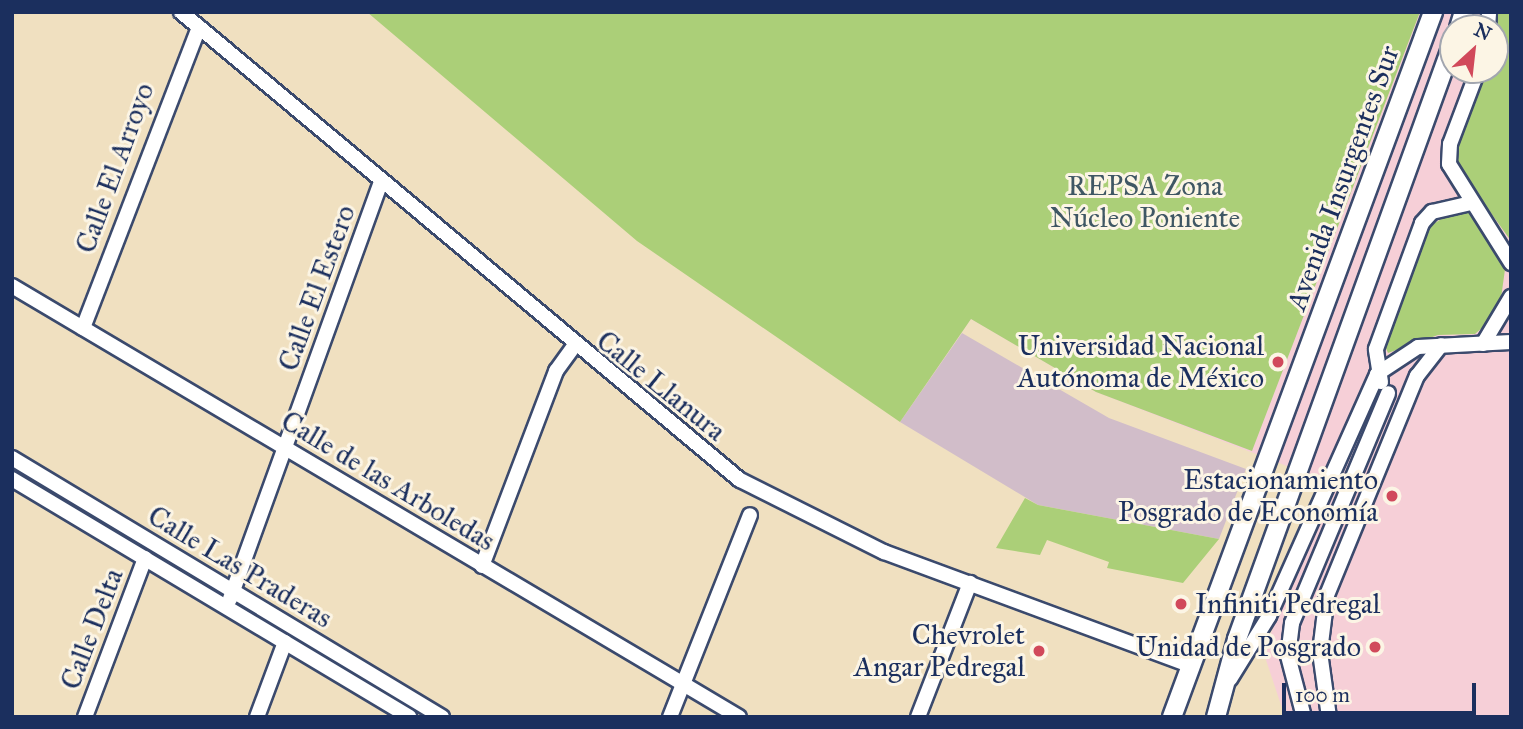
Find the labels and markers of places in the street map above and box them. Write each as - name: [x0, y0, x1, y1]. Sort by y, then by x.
- place label: Universidad Nacional Autónoma de México: [1017, 329, 1264, 395]
- marker: Universidad Nacional Autónoma de México: [1270, 354, 1286, 370]
- place label: Estacionamiento Posgrado de Economía: [1118, 463, 1378, 529]
- marker: Estacionamiento Posgrado de Economía: [1384, 488, 1400, 504]
- place label: Infiniti Pedregal: [1195, 587, 1380, 621]
- marker: Infiniti Pedregal: [1173, 596, 1189, 612]
- place label: Chevrolet Angar Pedregal: [854, 618, 1025, 684]
- place label: Unidad de Posgrado: [1135, 630, 1361, 664]
- marker: Unidad de Posgrado: [1367, 639, 1383, 655]
- marker: Chevrolet Angar Pedregal: [1031, 643, 1047, 659]

